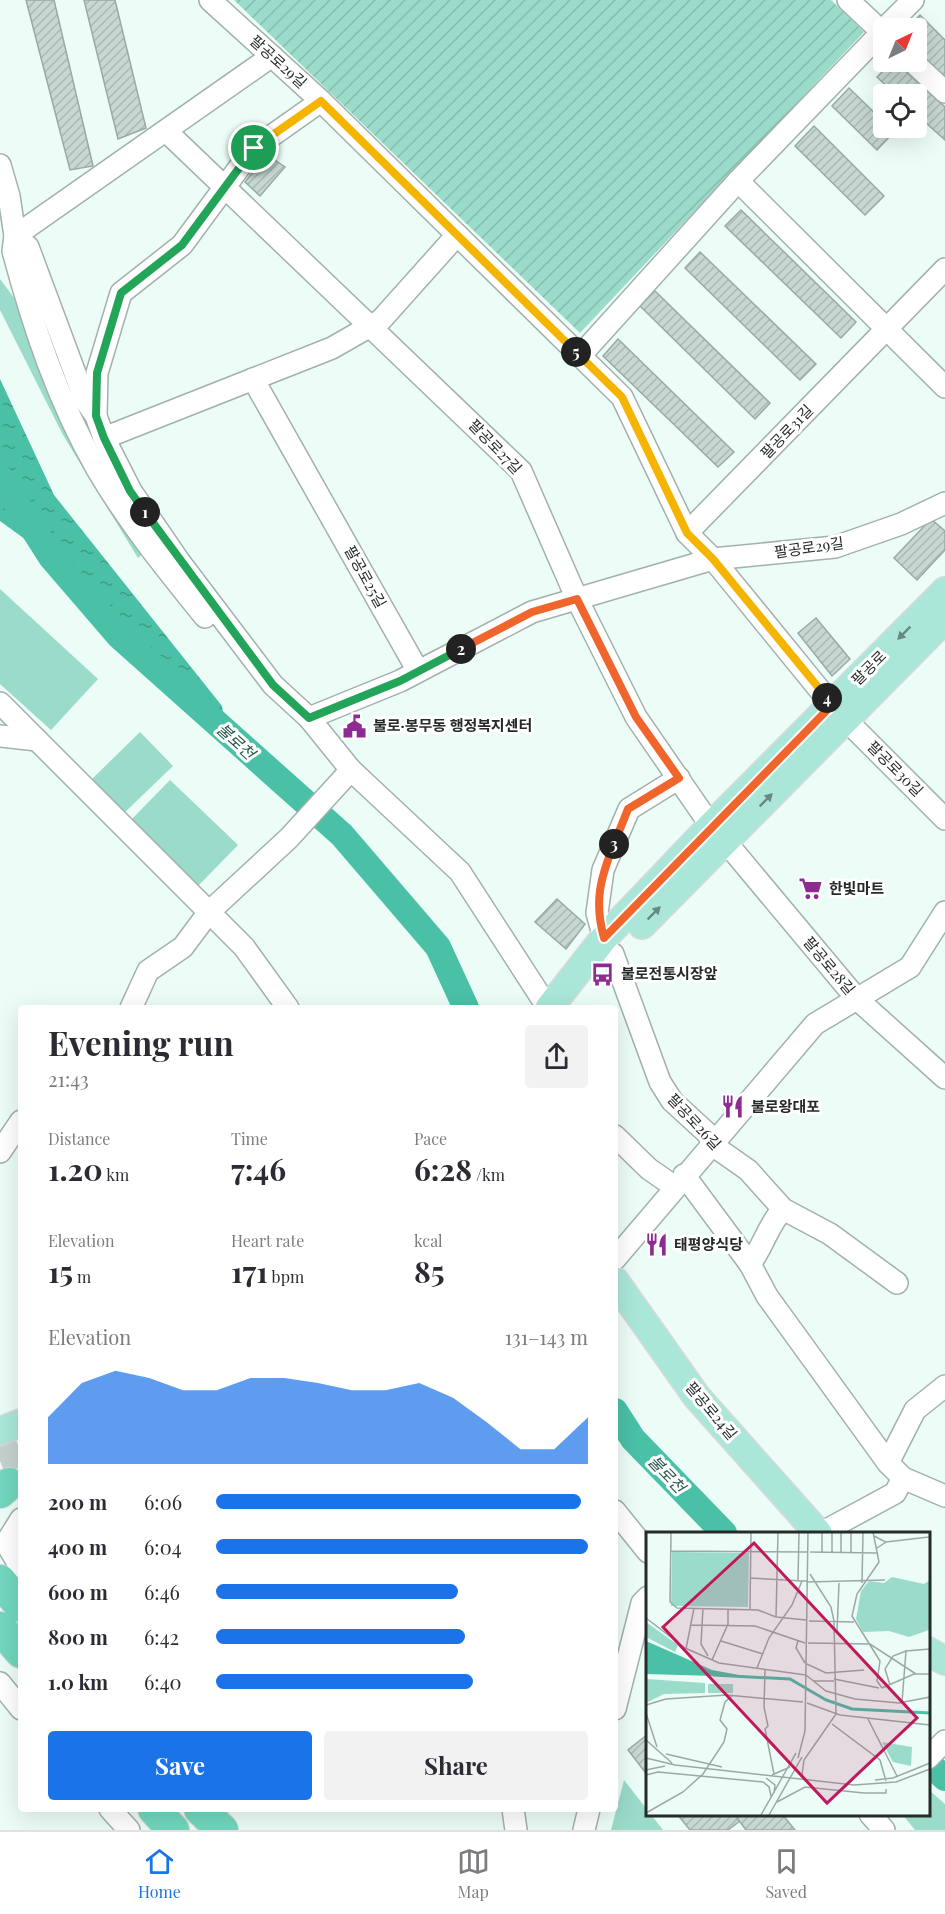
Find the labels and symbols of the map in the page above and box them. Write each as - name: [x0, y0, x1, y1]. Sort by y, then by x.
- north arrow: [873, 18, 927, 72]
- street label: 팔공로29길: [246, 30, 311, 92]
- pin: [228, 122, 279, 173]
- pin: 5: [561, 337, 591, 367]
- street label: 팔공로31길: [756, 400, 817, 463]
- street label: 팔공로27길: [465, 415, 527, 478]
- pin: 1: [130, 497, 160, 527]
- street label: 팔공로29길: [773, 532, 845, 562]
- street label: 팔공로25길: [340, 542, 391, 611]
- one-way arrow: [898, 625, 912, 639]
- pin: 2: [446, 634, 476, 664]
- street label: 팔공로: [847, 646, 890, 689]
- pin: 4: [812, 683, 842, 713]
- public building icon: 불로·봉무동 행정복지센터: [342, 713, 368, 739]
- place label: 불로·봉무동 행정복지센터: [373, 715, 532, 735]
- water label: 불로천: [213, 718, 261, 765]
- street label: 팔공로30길: [864, 736, 928, 800]
- one-way arrow: [759, 793, 774, 807]
- pin: 3: [599, 829, 629, 859]
- supermarket icon: 한빛마트: [798, 876, 824, 902]
- place label: 한빛마트: [829, 878, 884, 898]
- one-way arrow: [647, 906, 661, 920]
- street label: 팔공로28길: [800, 932, 860, 999]
- bus stop icon: 불로전통시장앞: [590, 961, 616, 987]
- place label: 불로전통시장앞: [621, 963, 718, 983]
- street label: 팔공로26길: [663, 1089, 726, 1154]
- restaurant icon: 불로왕대포: [720, 1094, 746, 1120]
- place label: 불로왕대포: [751, 1096, 820, 1116]
- restaurant icon: 태평양식당: [643, 1232, 669, 1258]
- place label: 태평양식당: [674, 1234, 743, 1254]
- street label: 팔공로24길: [682, 1377, 742, 1444]
- water label: 불로천: [644, 1450, 692, 1498]
- inset map: [646, 1532, 930, 1815]

